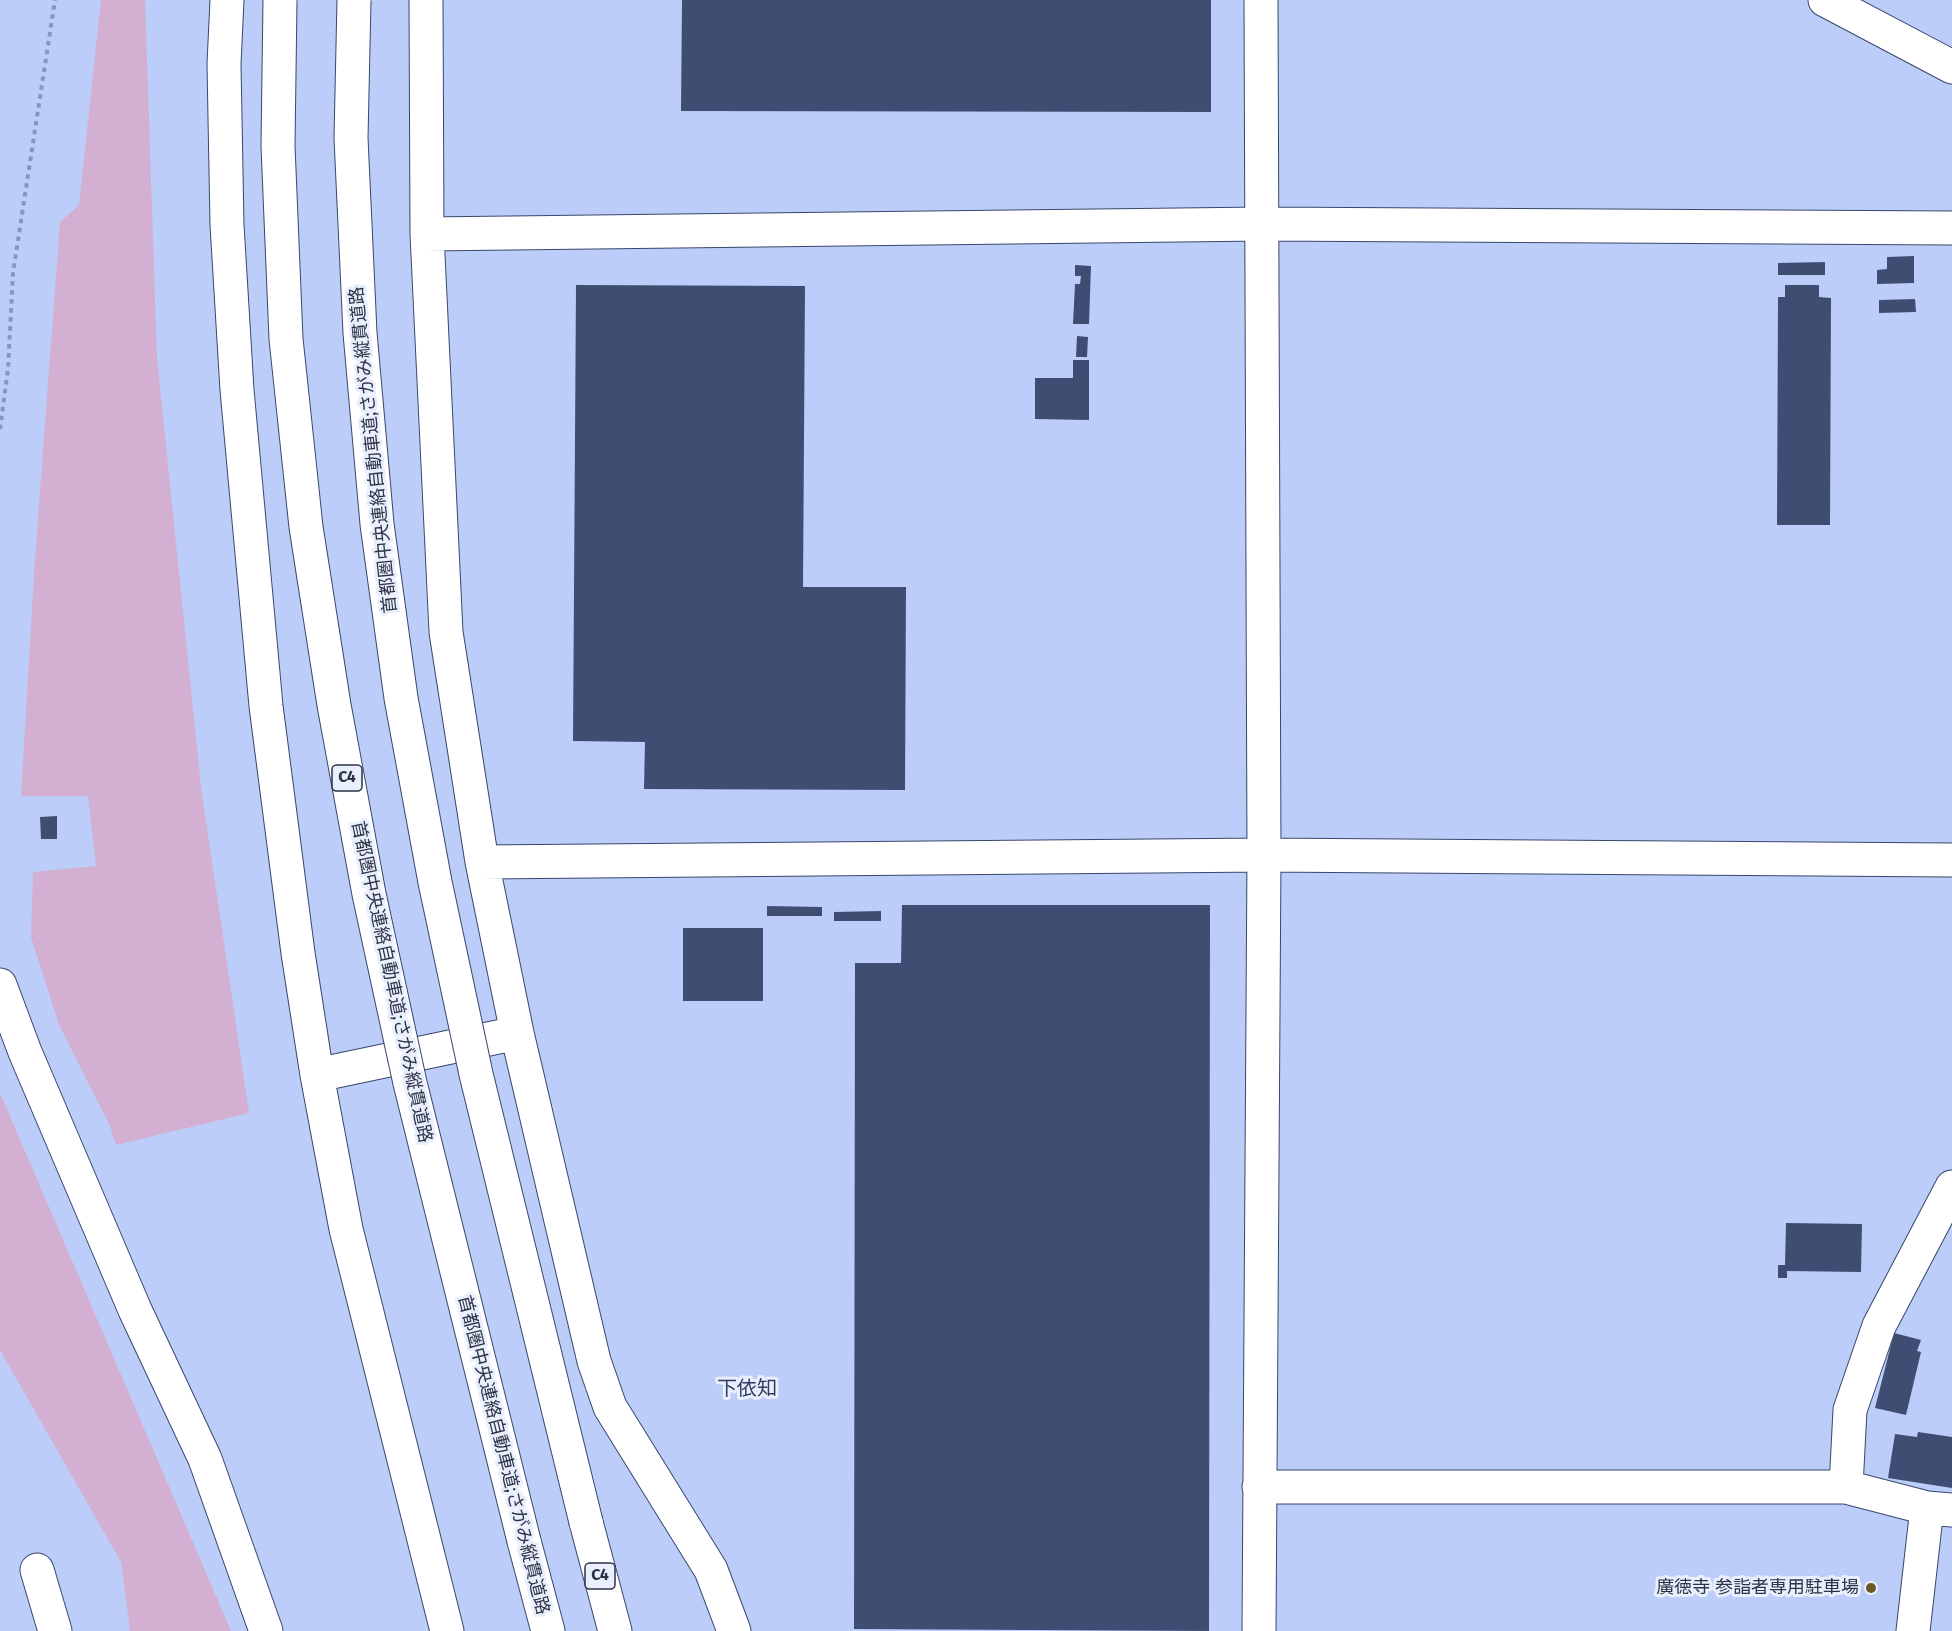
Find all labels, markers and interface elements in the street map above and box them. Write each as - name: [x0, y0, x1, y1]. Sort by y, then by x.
- street label: 首都圏中央連絡自動車道;さがみ縦貫道路: [346, 286, 402, 614]
- road number: C4: [332, 765, 362, 791]
- street label: 首都圏中央連絡自動車道;さがみ縦貫道路: [346, 819, 436, 1145]
- street label: 首都圏中央連絡自動車道;さがみ縦貫道路: [453, 1293, 553, 1617]
- district label: 下依知: [717, 1377, 777, 1401]
- road number: C4: [585, 1563, 615, 1589]
- place label: 廣徳寺 参詣者専用駐車場: [1656, 1577, 1859, 1599]
- marker: 廣徳寺 参詣者専用駐車場: [1864, 1581, 1878, 1595]

